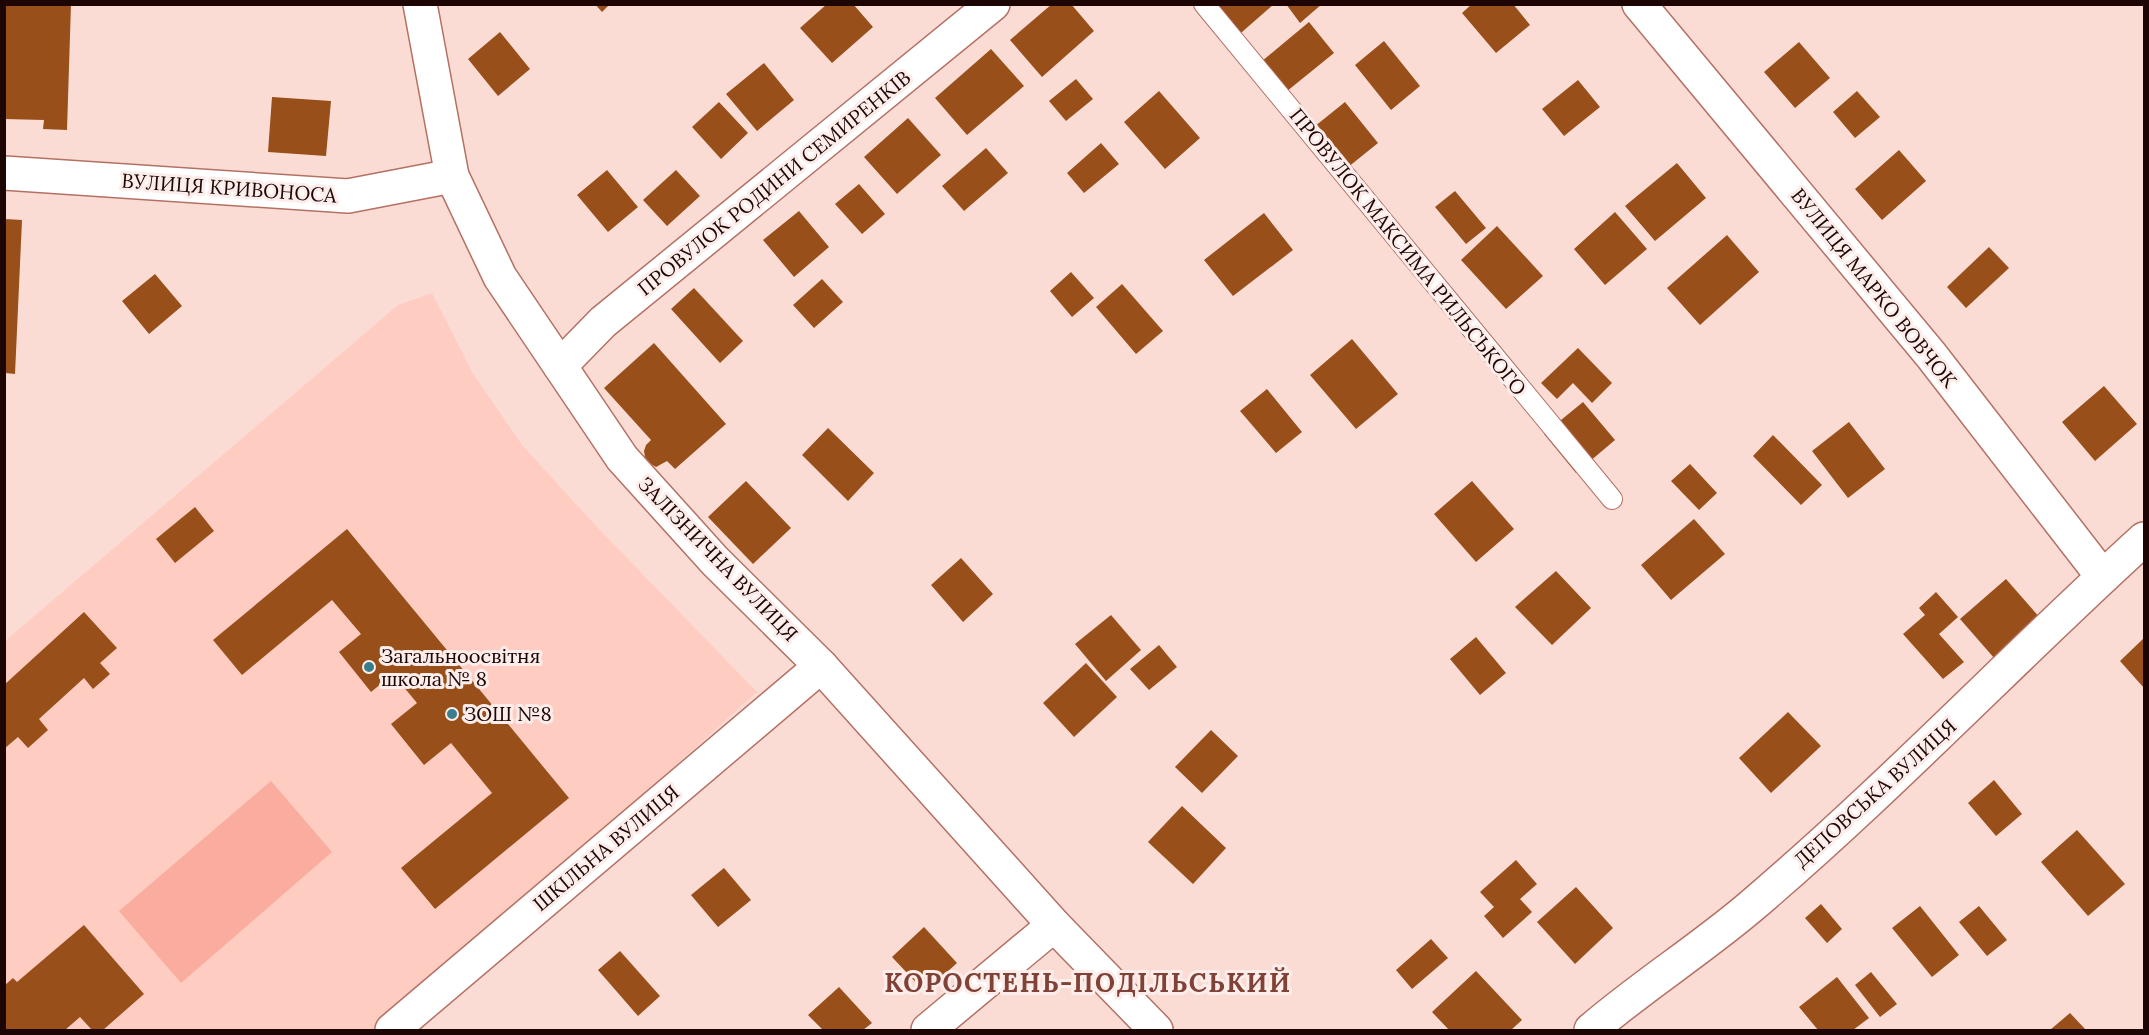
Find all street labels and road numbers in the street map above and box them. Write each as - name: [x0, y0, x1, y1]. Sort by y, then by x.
- street label: ПРОВУЛОК РОДИНИ СЕМИРЕНКІВ: [632, 65, 915, 301]
- street label: ПРОВУЛОК МАКСИМА РИЛЬСЬКОГО: [1285, 103, 1532, 400]
- street label: ВУЛИЦЯ КРИВОНОСА: [121, 168, 338, 208]
- street label: ВУЛИЦЯ МАРКО ВОВЧОК: [1786, 183, 1963, 393]
- street label: ЗАЛІЗНИЧНА ВУЛИЦЯ: [633, 471, 804, 646]
- street label: ДЕПОВСЬКА ВУЛИЦЯ: [1788, 713, 1961, 872]
- street label: ШКІЛЬНА ВУЛИЦЯ: [528, 779, 684, 916]

